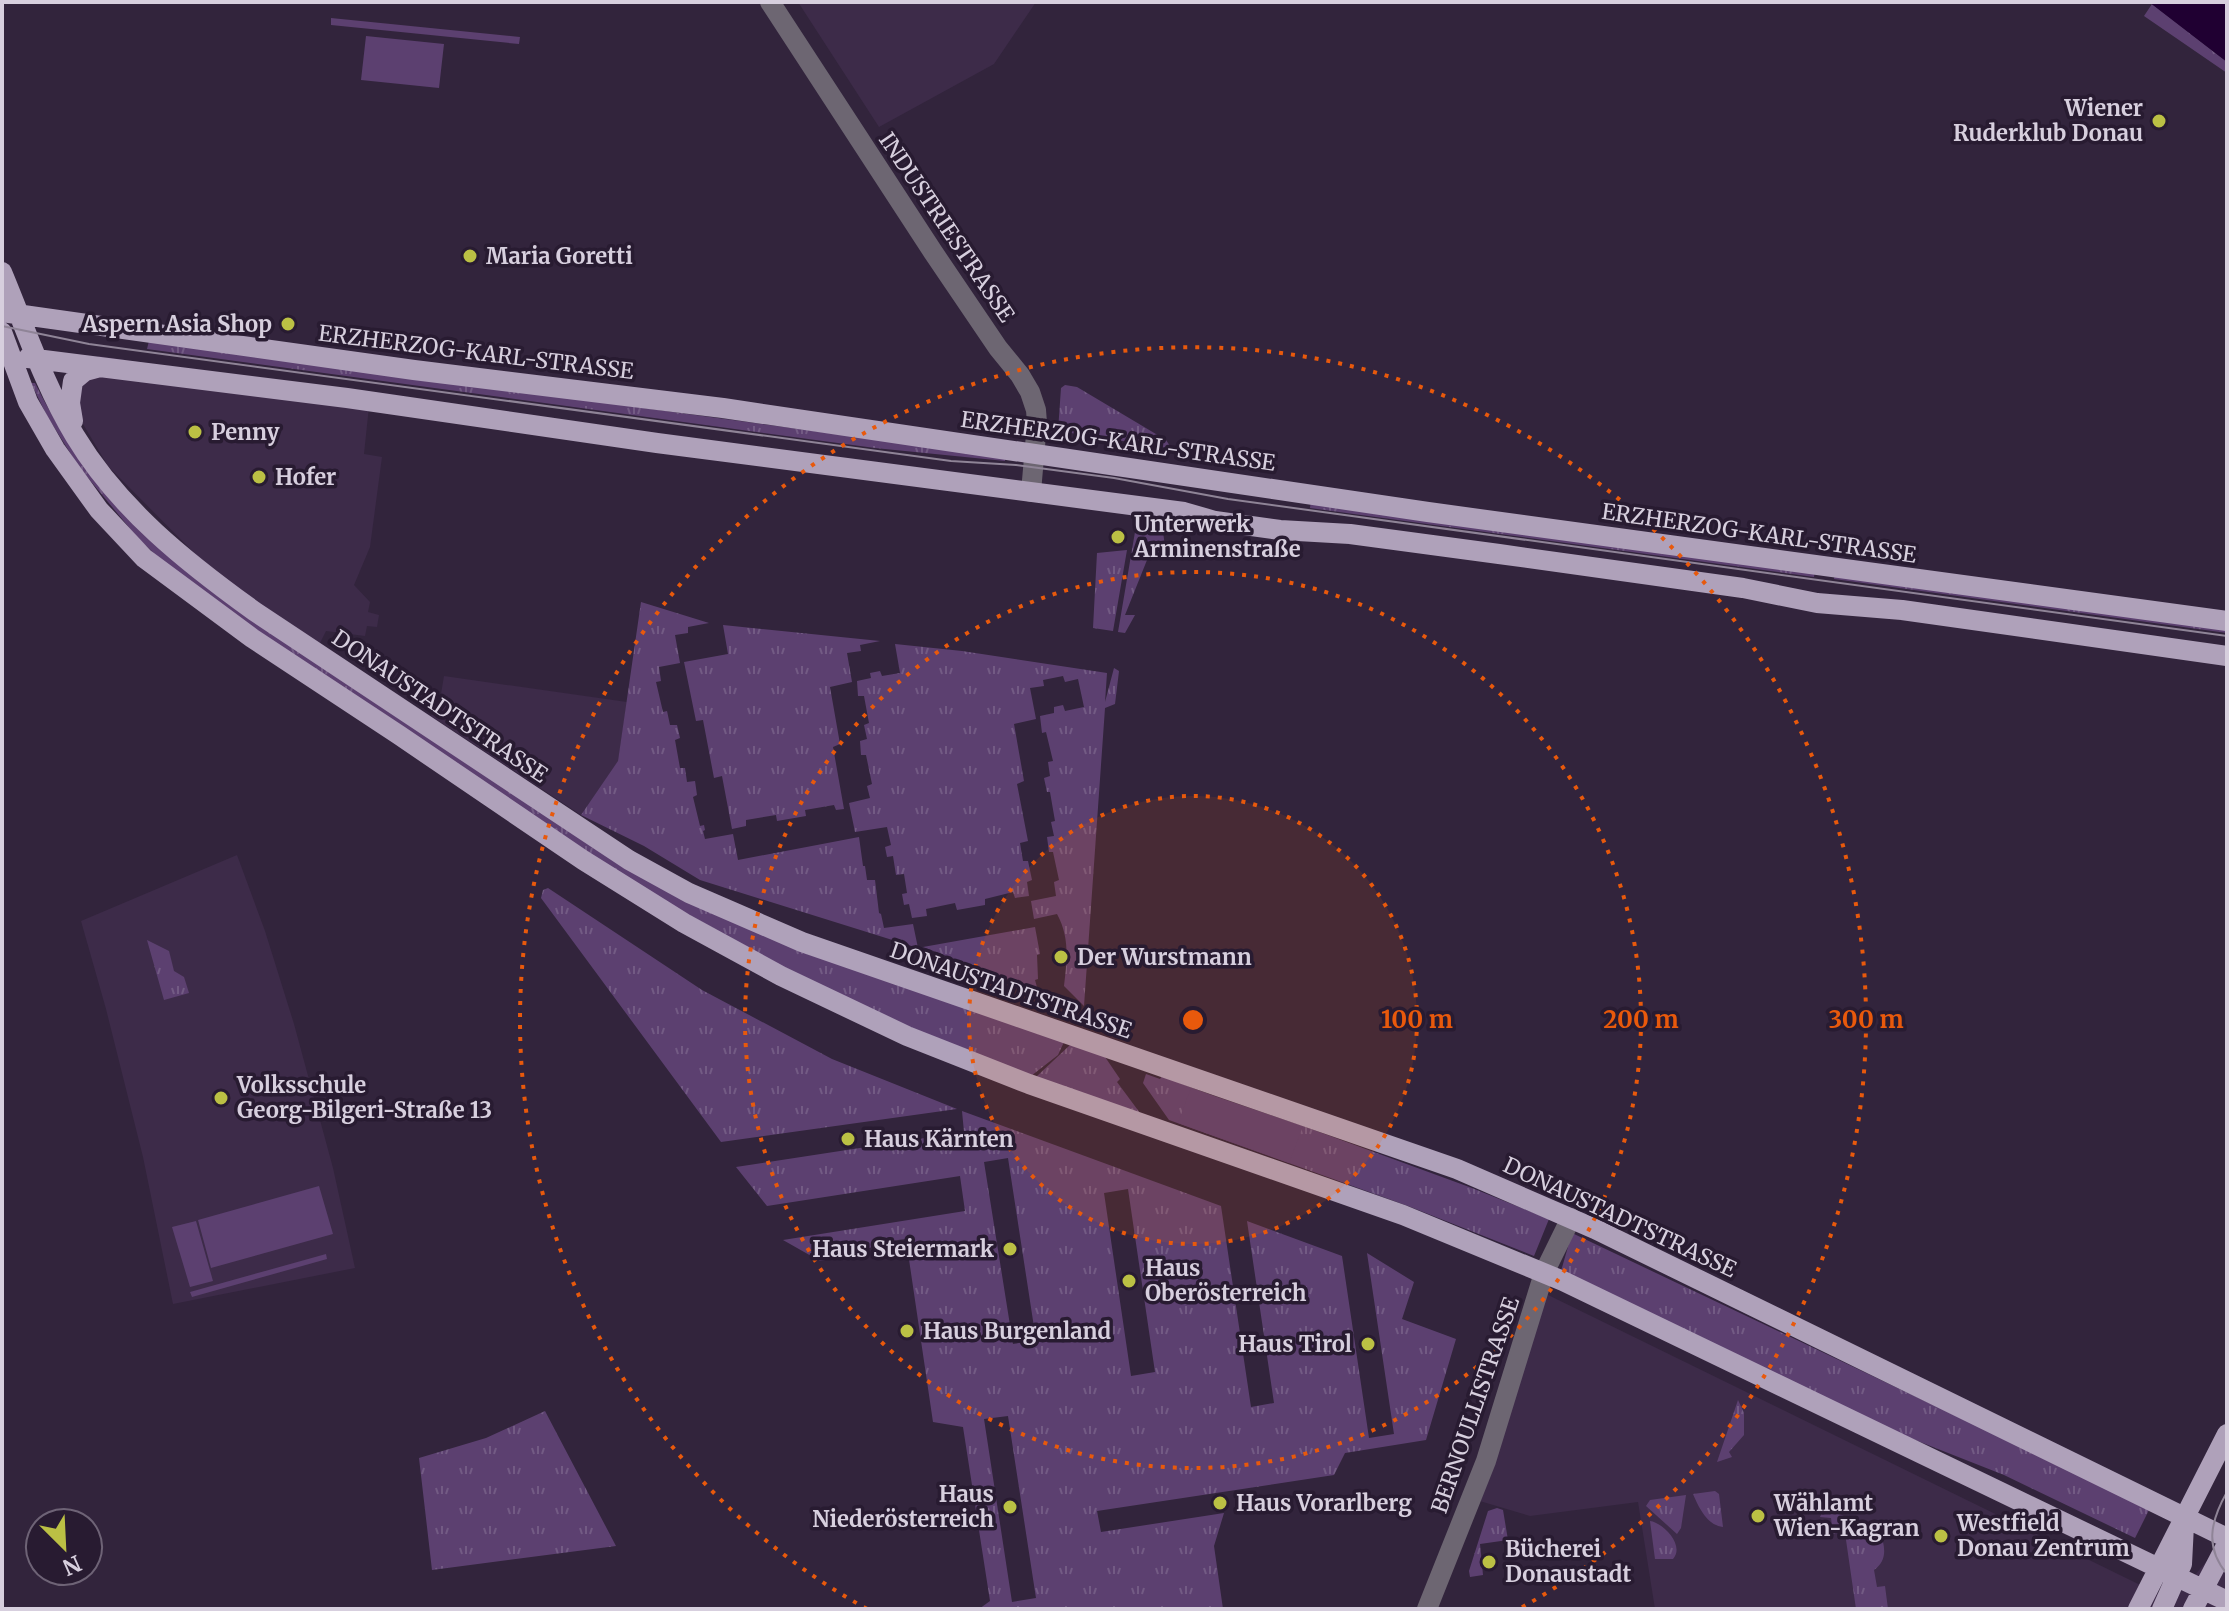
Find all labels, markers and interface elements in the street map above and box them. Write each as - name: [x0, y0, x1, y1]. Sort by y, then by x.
- place label: Wiener Ruderklub Donau: [1953, 94, 2143, 147]
- marker: Wiener Ruderklub Donau: [2150, 112, 2168, 130]
- street label: INDUSTRIESTRASSE: [873, 127, 1021, 327]
- place label: Maria Goretti: [486, 242, 633, 270]
- marker: Maria Goretti: [461, 247, 479, 265]
- place label: Aspern Asia Shop: [81, 310, 272, 338]
- marker: Aspern Asia Shop: [279, 315, 297, 333]
- street label: ERZHERZOG-KARL-STRASSE: [317, 319, 635, 385]
- street label: ERZHERZOG-KARL-STRASSE: [959, 405, 1277, 477]
- place label: Penny: [211, 418, 280, 446]
- marker: Penny: [186, 423, 204, 441]
- place label: Hofer: [275, 463, 336, 491]
- marker: Hofer: [250, 468, 268, 486]
- street label: ERZHERZOG-KARL-STRASSE: [1600, 497, 1918, 569]
- place label: Unterwerk Arminenstraße: [1133, 510, 1301, 563]
- marker: Unterwerk Arminenstraße: [1109, 528, 1127, 546]
- street label: DONAUSTADTSTRASSE: [327, 623, 553, 789]
- street label: DONAUSTADTSTRASSE: [886, 935, 1136, 1045]
- place label: Der Wurstmann: [1077, 943, 1252, 971]
- marker: Der Wurstmann: [1052, 948, 1070, 966]
- text: 100 m: [1381, 1004, 1453, 1035]
- text: 200 m: [1603, 1004, 1679, 1035]
- text: 300 m: [1828, 1004, 1904, 1035]
- centre of rings: [1179, 1006, 1207, 1034]
- place label: Volksschule Georg-Bilgeri-Straße 13: [236, 1071, 492, 1124]
- marker: Volksschule Georg-Bilgeri-Straße 13: [212, 1089, 230, 1107]
- place label: Haus Kärnten: [864, 1125, 1014, 1153]
- marker: Haus Kärnten: [839, 1130, 857, 1148]
- street label: DONAUSTADTSTRASSE: [1499, 1151, 1741, 1283]
- place label: Haus Steiermark: [812, 1235, 995, 1263]
- marker: Haus Steiermark: [1001, 1240, 1019, 1258]
- place label: Haus Oberösterreich: [1145, 1254, 1307, 1307]
- marker: Haus Oberösterreich: [1120, 1272, 1138, 1290]
- street label: BERNOULLISTRASSE: [1425, 1293, 1525, 1517]
- place label: Haus Burgenland: [923, 1317, 1111, 1345]
- marker: Haus Burgenland: [898, 1322, 916, 1340]
- place label: Haus Tirol: [1238, 1330, 1352, 1358]
- marker: Haus Tirol: [1359, 1335, 1377, 1353]
- place label: Haus Niederösterreich: [812, 1480, 994, 1533]
- place label: Haus Vorarlberg: [1236, 1489, 1412, 1517]
- place label: Wählamt Wien-Kagran: [1773, 1489, 1919, 1542]
- marker: Haus Vorarlberg: [1211, 1494, 1229, 1512]
- marker: Haus Niederösterreich: [1001, 1498, 1019, 1516]
- north arrow: [24, 1507, 104, 1587]
- marker: Wählamt Wien-Kagran: [1749, 1507, 1767, 1525]
- place label: Westfield Donau Zentrum: [1956, 1509, 2130, 1562]
- marker: Westfield Donau Zentrum: [1932, 1527, 1950, 1545]
- place label: Bücherei Donaustadt: [1505, 1535, 1631, 1588]
- text: N: [58, 1549, 86, 1582]
- marker: Bücherei Donaustadt: [1480, 1553, 1498, 1571]

